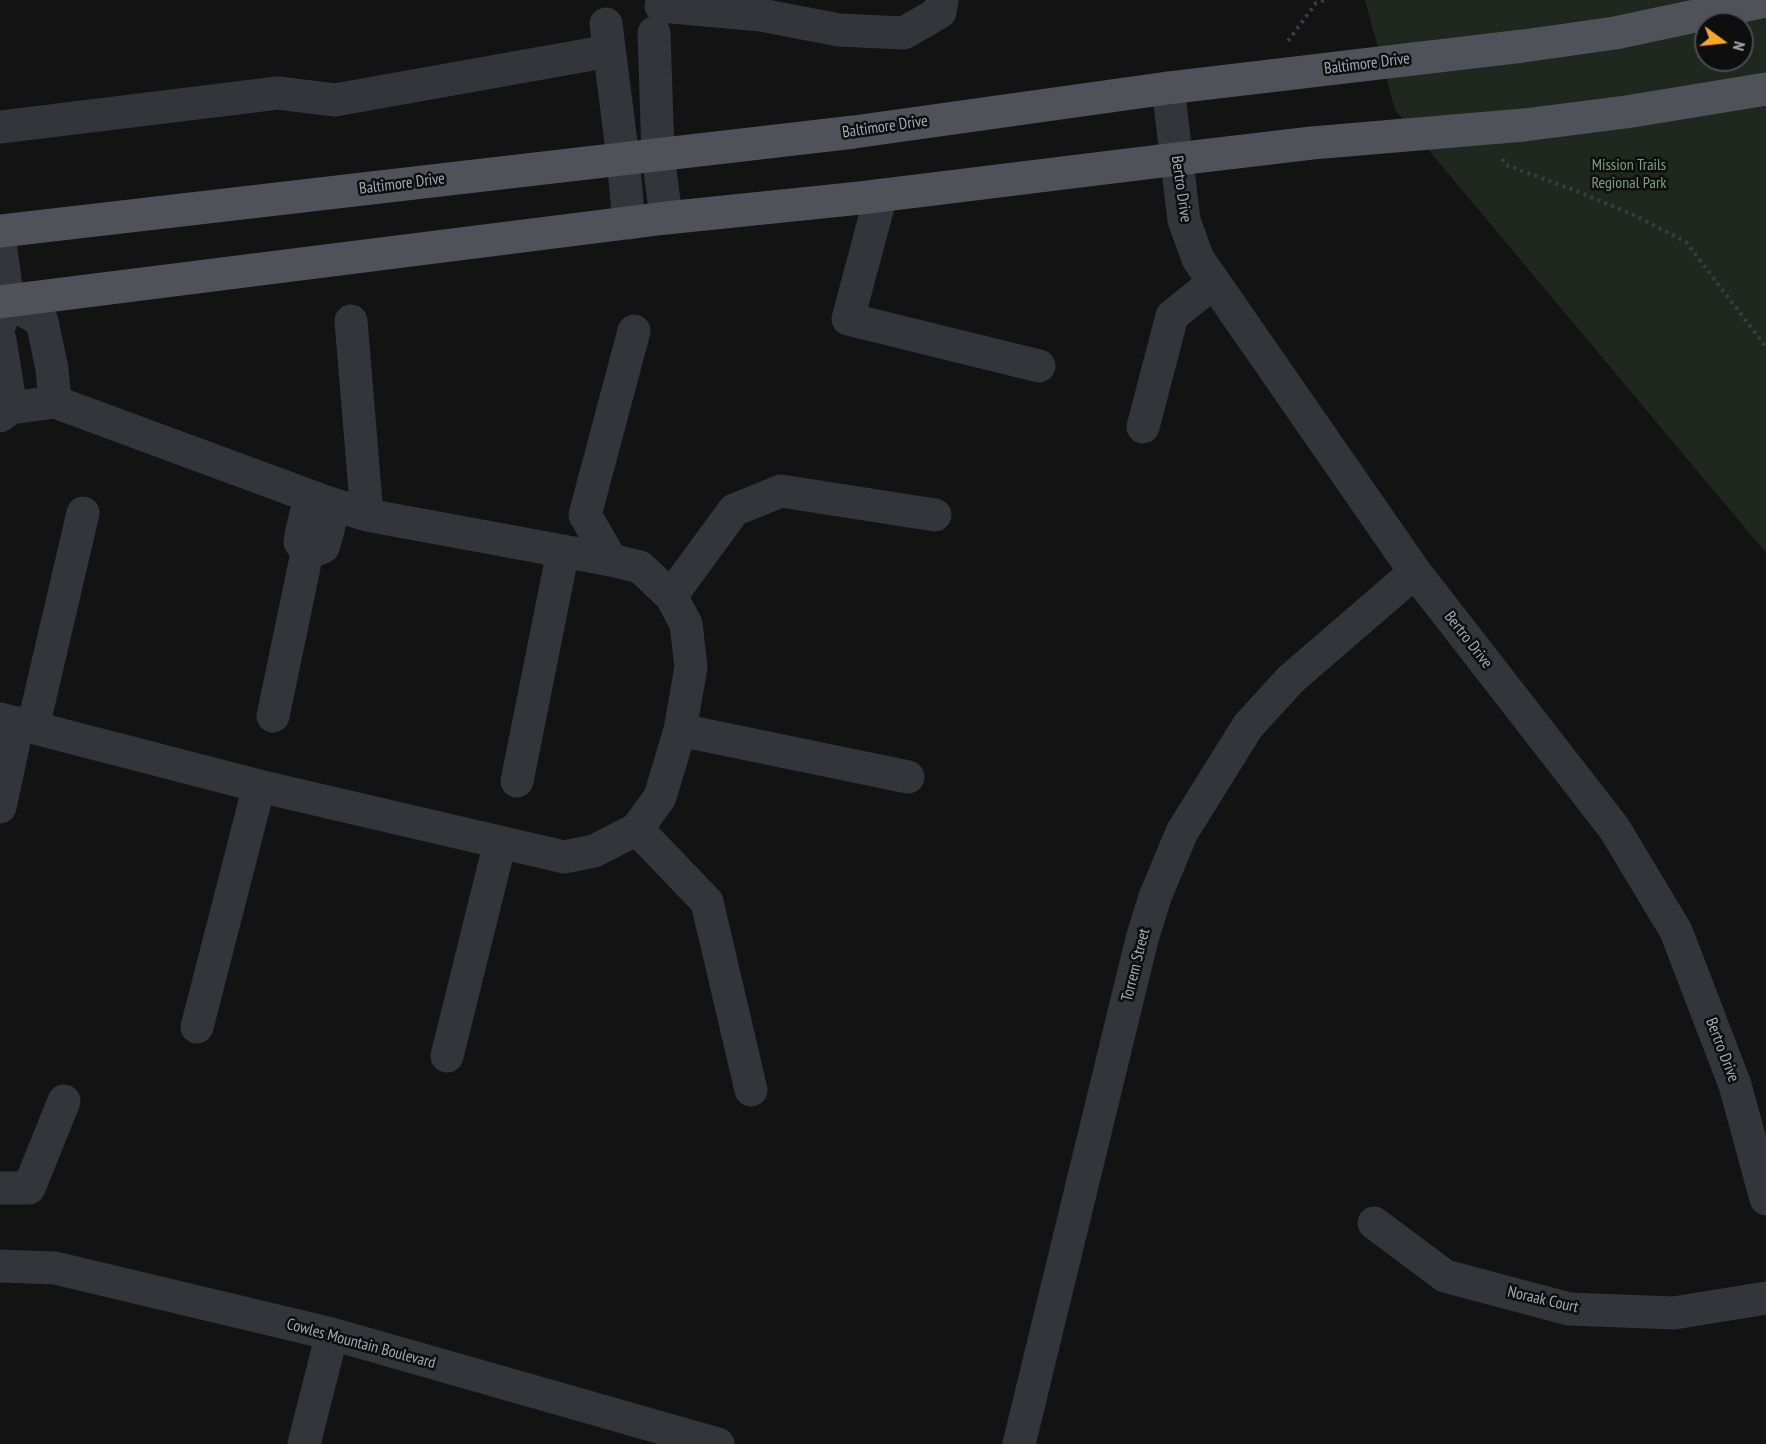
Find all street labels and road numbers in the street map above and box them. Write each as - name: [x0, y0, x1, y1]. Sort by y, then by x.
- street label: Baltimore Drive: [1323, 49, 1411, 79]
- street label: Baltimore Drive: [841, 111, 929, 143]
- street label: Bertro Drive: [1167, 154, 1195, 224]
- street label: Baltimore Drive: [358, 169, 446, 199]
- street label: Bertro Drive: [1440, 608, 1496, 672]
- street label: Torrem Street: [1118, 926, 1154, 1004]
- street label: Bertro Drive: [1701, 1015, 1743, 1085]
- street label: Noraak Court: [1506, 1283, 1580, 1317]
- street label: Cowles Mountain Boulevard: [284, 1315, 438, 1373]

